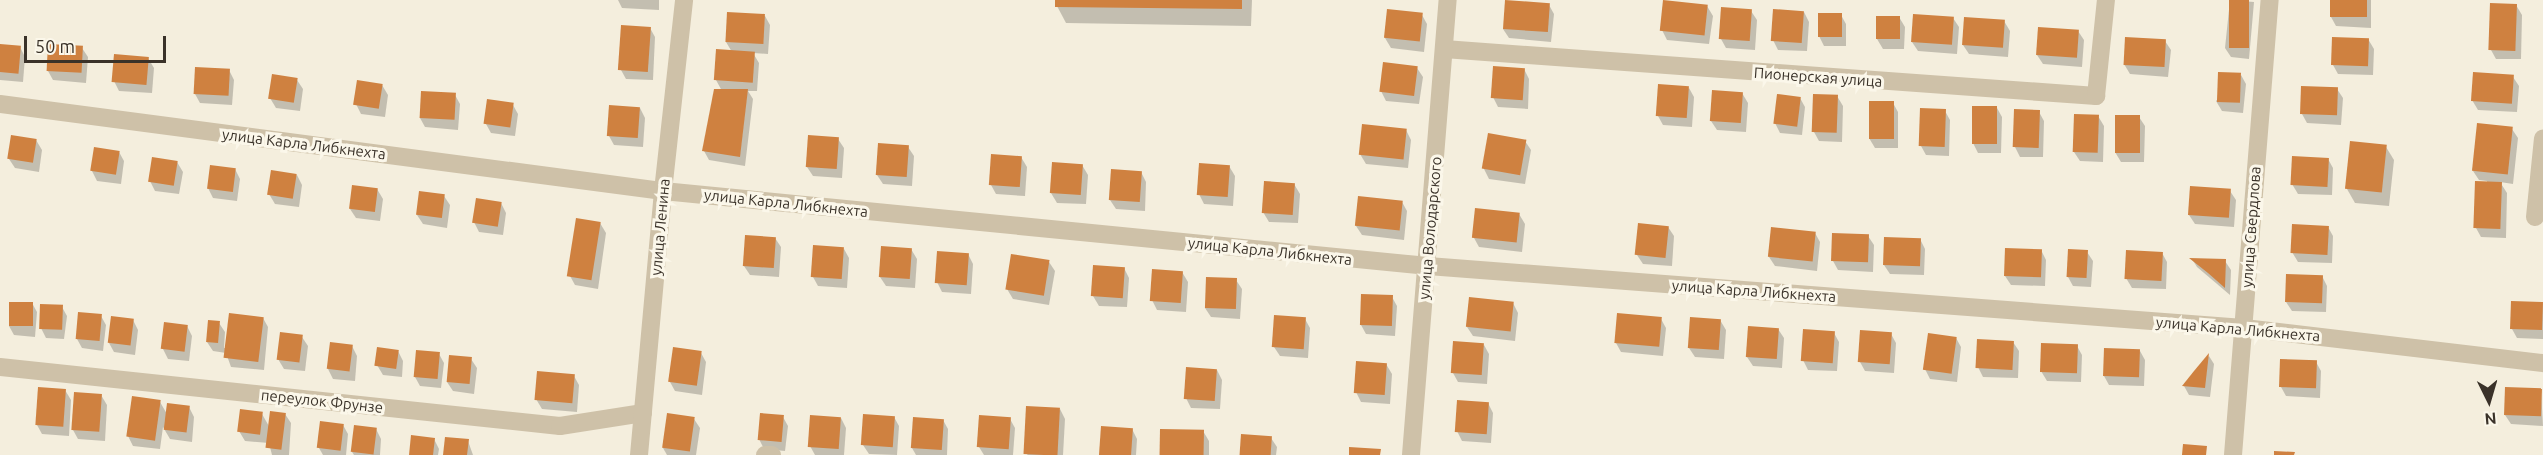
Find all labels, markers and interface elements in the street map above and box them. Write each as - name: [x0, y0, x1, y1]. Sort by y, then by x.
- scale bar: [27, 24, 170, 62]
- text: 50 m: [35, 36, 75, 56]
- street label: Пионерская улица: [1753, 64, 1883, 90]
- street label: улица Карла Либкнехта: [221, 125, 387, 163]
- street label: улица Володарского: [1415, 156, 1445, 300]
- street label: улица Свердлова: [2238, 166, 2264, 288]
- street label: улица Ленина: [647, 178, 673, 276]
- street label: улица Карла Либкнехта: [703, 185, 869, 221]
- street label: улица Карла Либкнехта: [1187, 233, 1353, 269]
- street label: улица Карла Либкнехта: [1671, 276, 1837, 306]
- street label: улица Карла Либкнехта: [2155, 313, 2321, 345]
- north arrow: [2459, 371, 2519, 431]
- street label: переулок Фрунзе: [260, 386, 384, 416]
- text: N: [2484, 409, 2497, 428]

